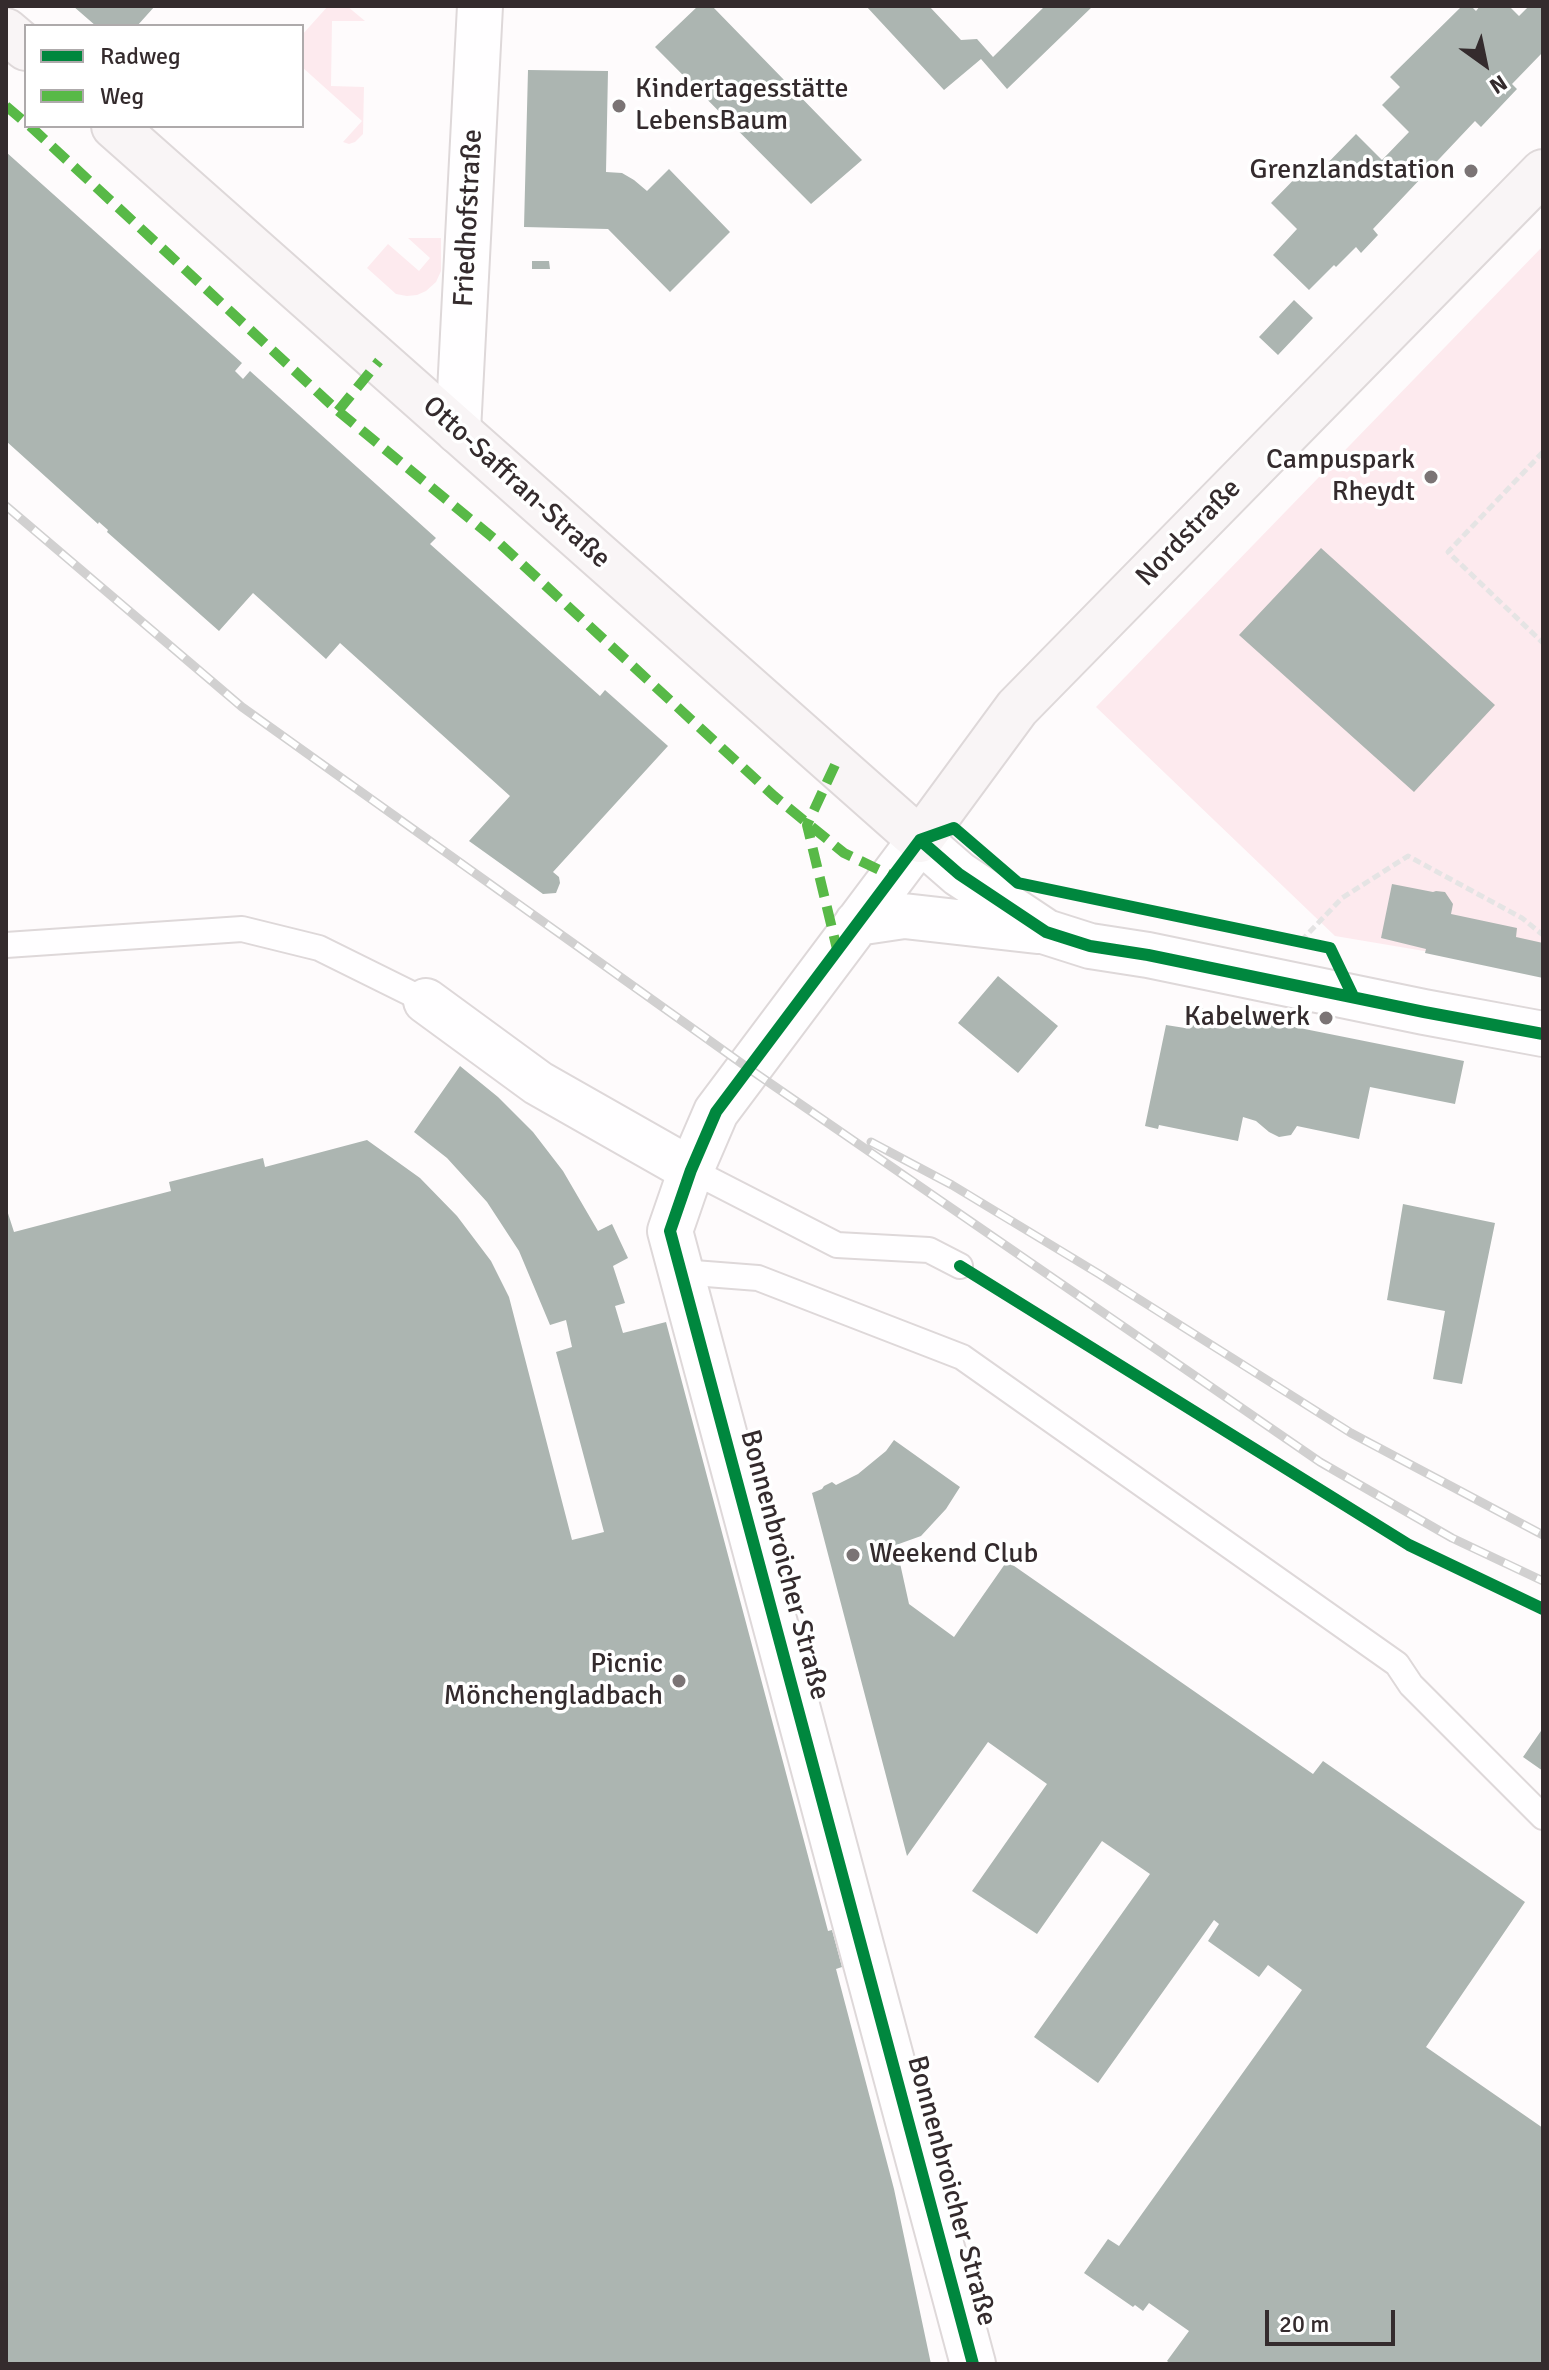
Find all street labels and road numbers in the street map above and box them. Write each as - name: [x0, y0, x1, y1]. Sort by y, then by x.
- street label: Friedhofstraße: [448, 128, 490, 308]
- street label: Otto-Saffran-Straße: [415, 390, 617, 576]
- street label: Nordstraße: [1130, 472, 1248, 594]
- street label: Bonnenbroicher Straße: [732, 1426, 836, 1704]
- street label: Bonnenbroicher Straße: [899, 2052, 1003, 2330]

